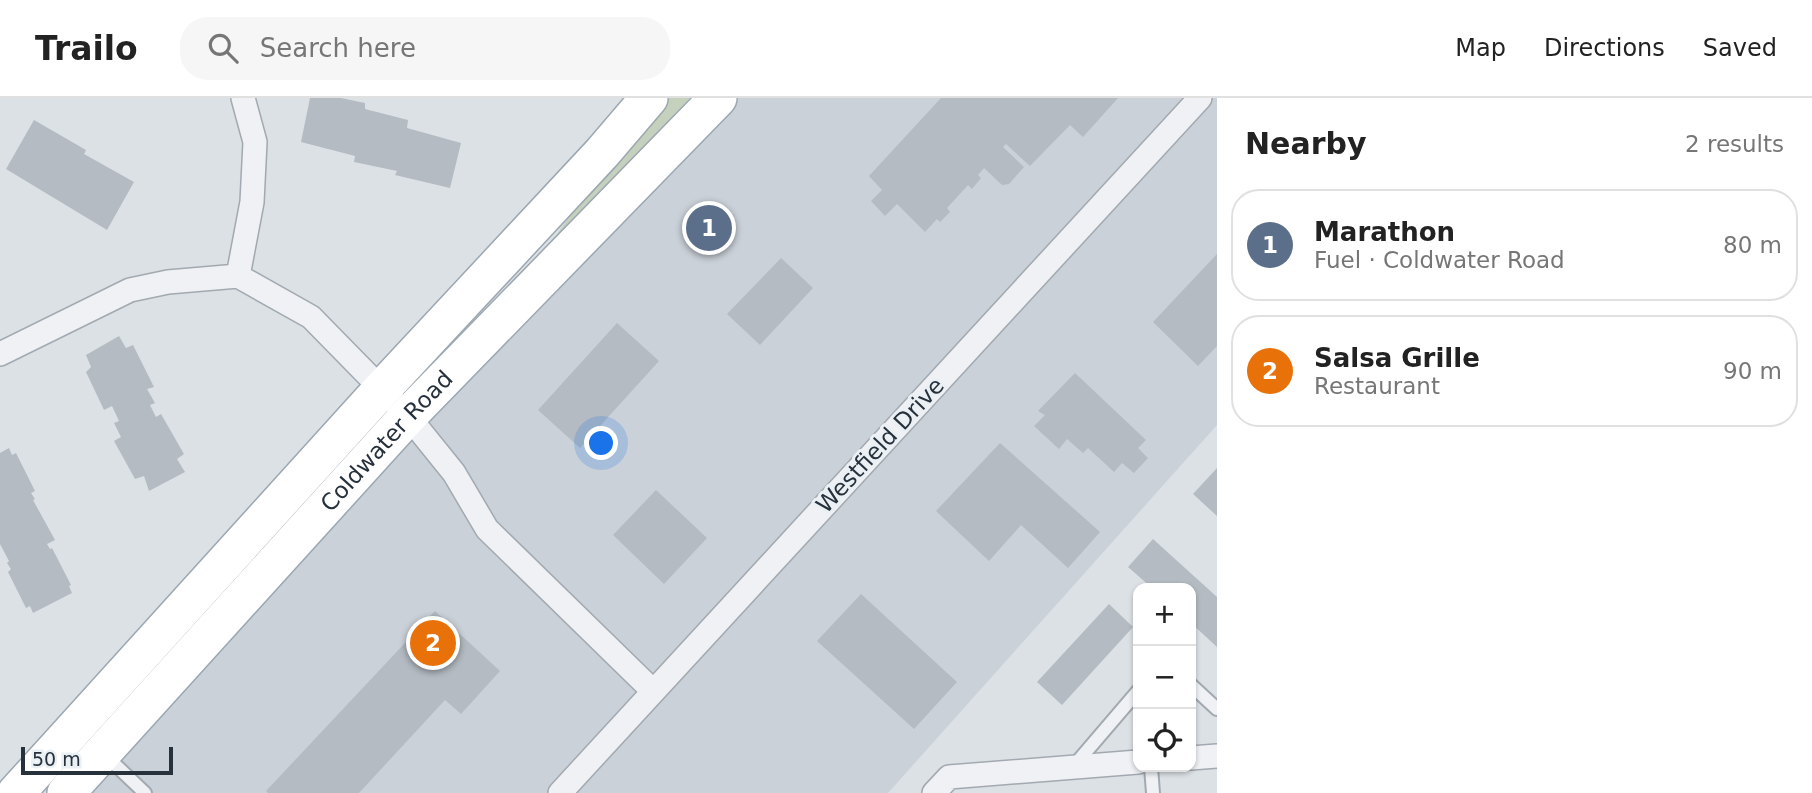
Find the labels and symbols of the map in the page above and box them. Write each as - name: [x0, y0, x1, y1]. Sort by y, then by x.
- pin: 1: [686, 202, 732, 254]
- street label: Coldwater Road: [315, 365, 458, 517]
- street label: Westfield Drive: [811, 372, 949, 518]
- your location: [584, 426, 618, 460]
- pin: 2: [410, 617, 456, 669]
- scale bar: [21, 744, 173, 776]

